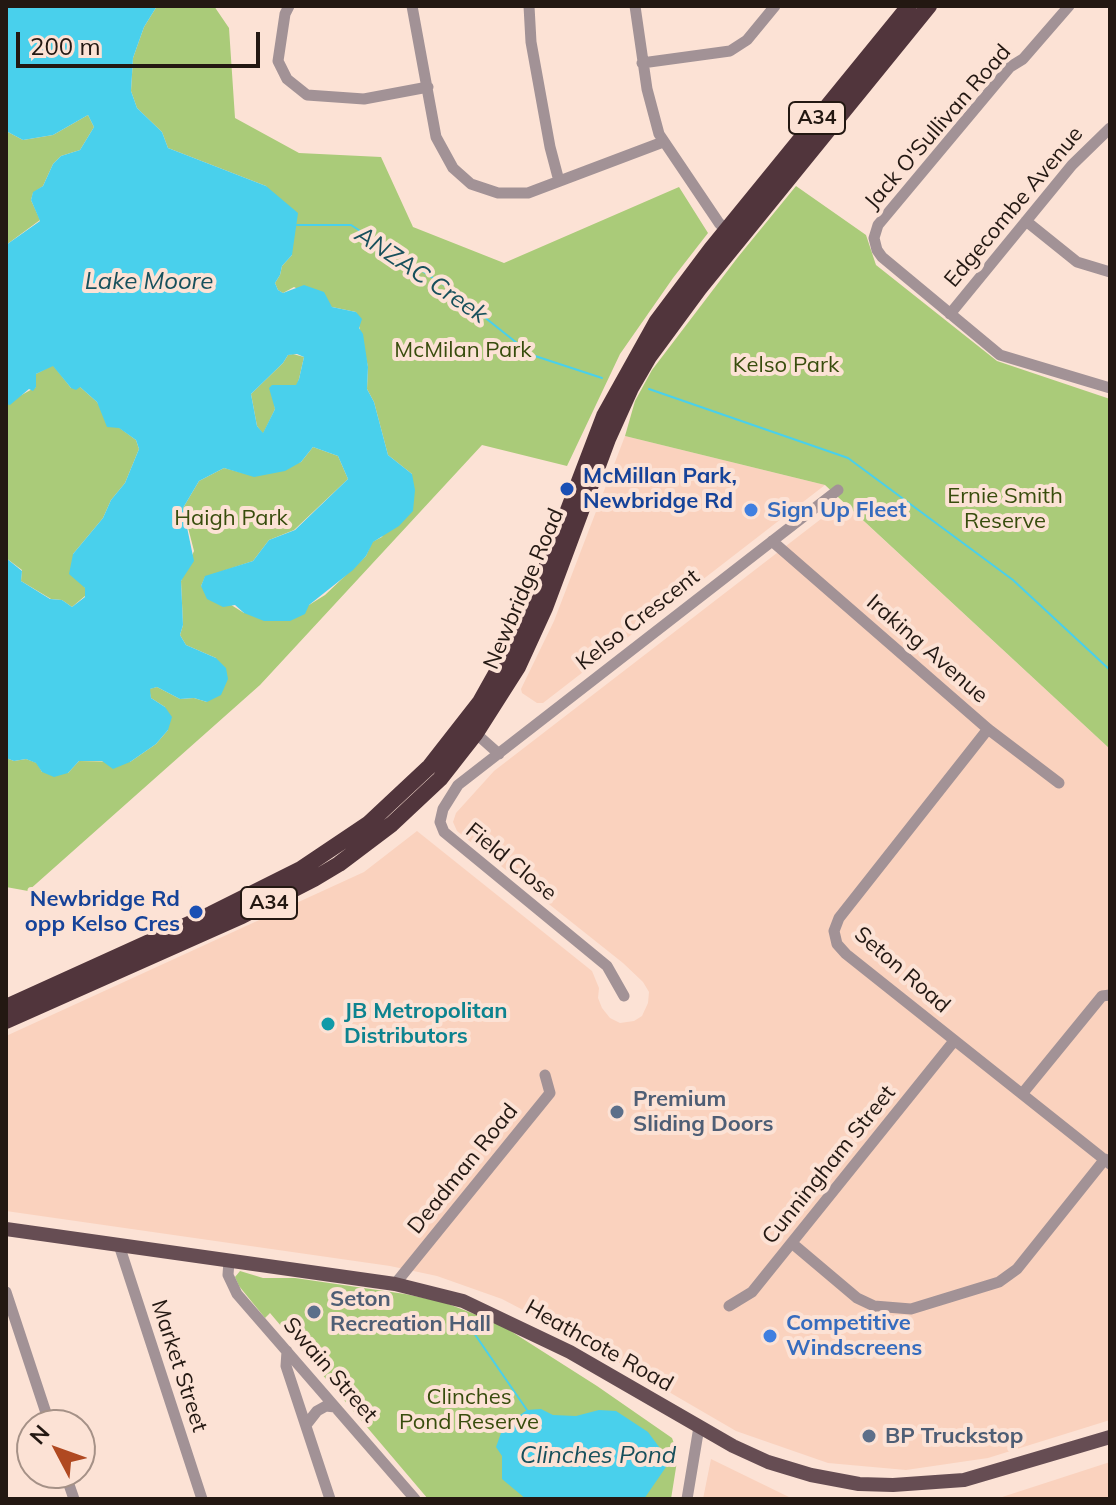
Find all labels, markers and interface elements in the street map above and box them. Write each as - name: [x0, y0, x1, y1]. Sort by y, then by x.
- scale bar: [20, 16, 264, 66]
- text: 200 m: [30, 31, 101, 61]
- street label: Jack O'Sullivan Road: [859, 39, 1017, 215]
- road number: A34: [789, 102, 845, 134]
- street label: Edgecombe Avenue: [939, 121, 1089, 293]
- water label: ANZAC Creek: [349, 220, 493, 330]
- water label: Lake Moore: [85, 268, 213, 296]
- park label: McMilan Park: [394, 337, 532, 363]
- park label: Kelso Park: [733, 352, 839, 378]
- place label: McMillan Park, Newbridge Rd: [583, 463, 737, 514]
- marker: McMillan Park, Newbridge Rd: [558, 480, 576, 498]
- park label: Ernie Smith Reserve: [947, 483, 1063, 534]
- place label: Sign Up Fleet: [767, 497, 907, 523]
- marker: Sign Up Fleet: [742, 501, 760, 519]
- park label: Haigh Park: [174, 505, 288, 531]
- street label: Newbridge Road: [478, 505, 570, 673]
- street label: Kelso Crescent: [571, 564, 705, 676]
- street label: Iraking Avenue: [861, 589, 993, 709]
- street label: Field Close: [460, 817, 562, 907]
- place label: Newbridge Rd opp Kelso Cres: [25, 886, 180, 938]
- road number: A34: [241, 887, 297, 919]
- marker: Newbridge Rd opp Kelso Cres: [187, 903, 205, 921]
- street label: Seton Road: [849, 921, 955, 1019]
- place label: JB Metropolitan Distributors: [344, 998, 508, 1050]
- marker: JB Metropolitan Distributors: [319, 1015, 337, 1033]
- street label: Cunningham Street: [757, 1080, 901, 1250]
- place label: Premium Sliding Doors: [633, 1086, 773, 1138]
- street label: Deadman Road: [402, 1099, 524, 1239]
- marker: Premium Sliding Doors: [608, 1103, 626, 1121]
- place label: Seton Recreation Hall: [330, 1286, 491, 1338]
- street label: Heathcote Road: [520, 1294, 678, 1398]
- street label: Market Street: [145, 1297, 213, 1435]
- marker: Seton Recreation Hall: [305, 1303, 323, 1321]
- place label: Competitive Windscreens: [786, 1310, 922, 1362]
- street label: Swain Street: [277, 1312, 383, 1428]
- marker: Competitive Windscreens: [761, 1327, 779, 1345]
- park label: Clinches Pond Reserve: [399, 1384, 539, 1436]
- north arrow: [16, 1409, 96, 1489]
- text: N: [23, 1419, 55, 1450]
- place label: BP Truckstop: [885, 1423, 1023, 1449]
- marker: BP Truckstop: [860, 1427, 878, 1445]
- water label: Clinches Pond: [520, 1442, 676, 1470]

